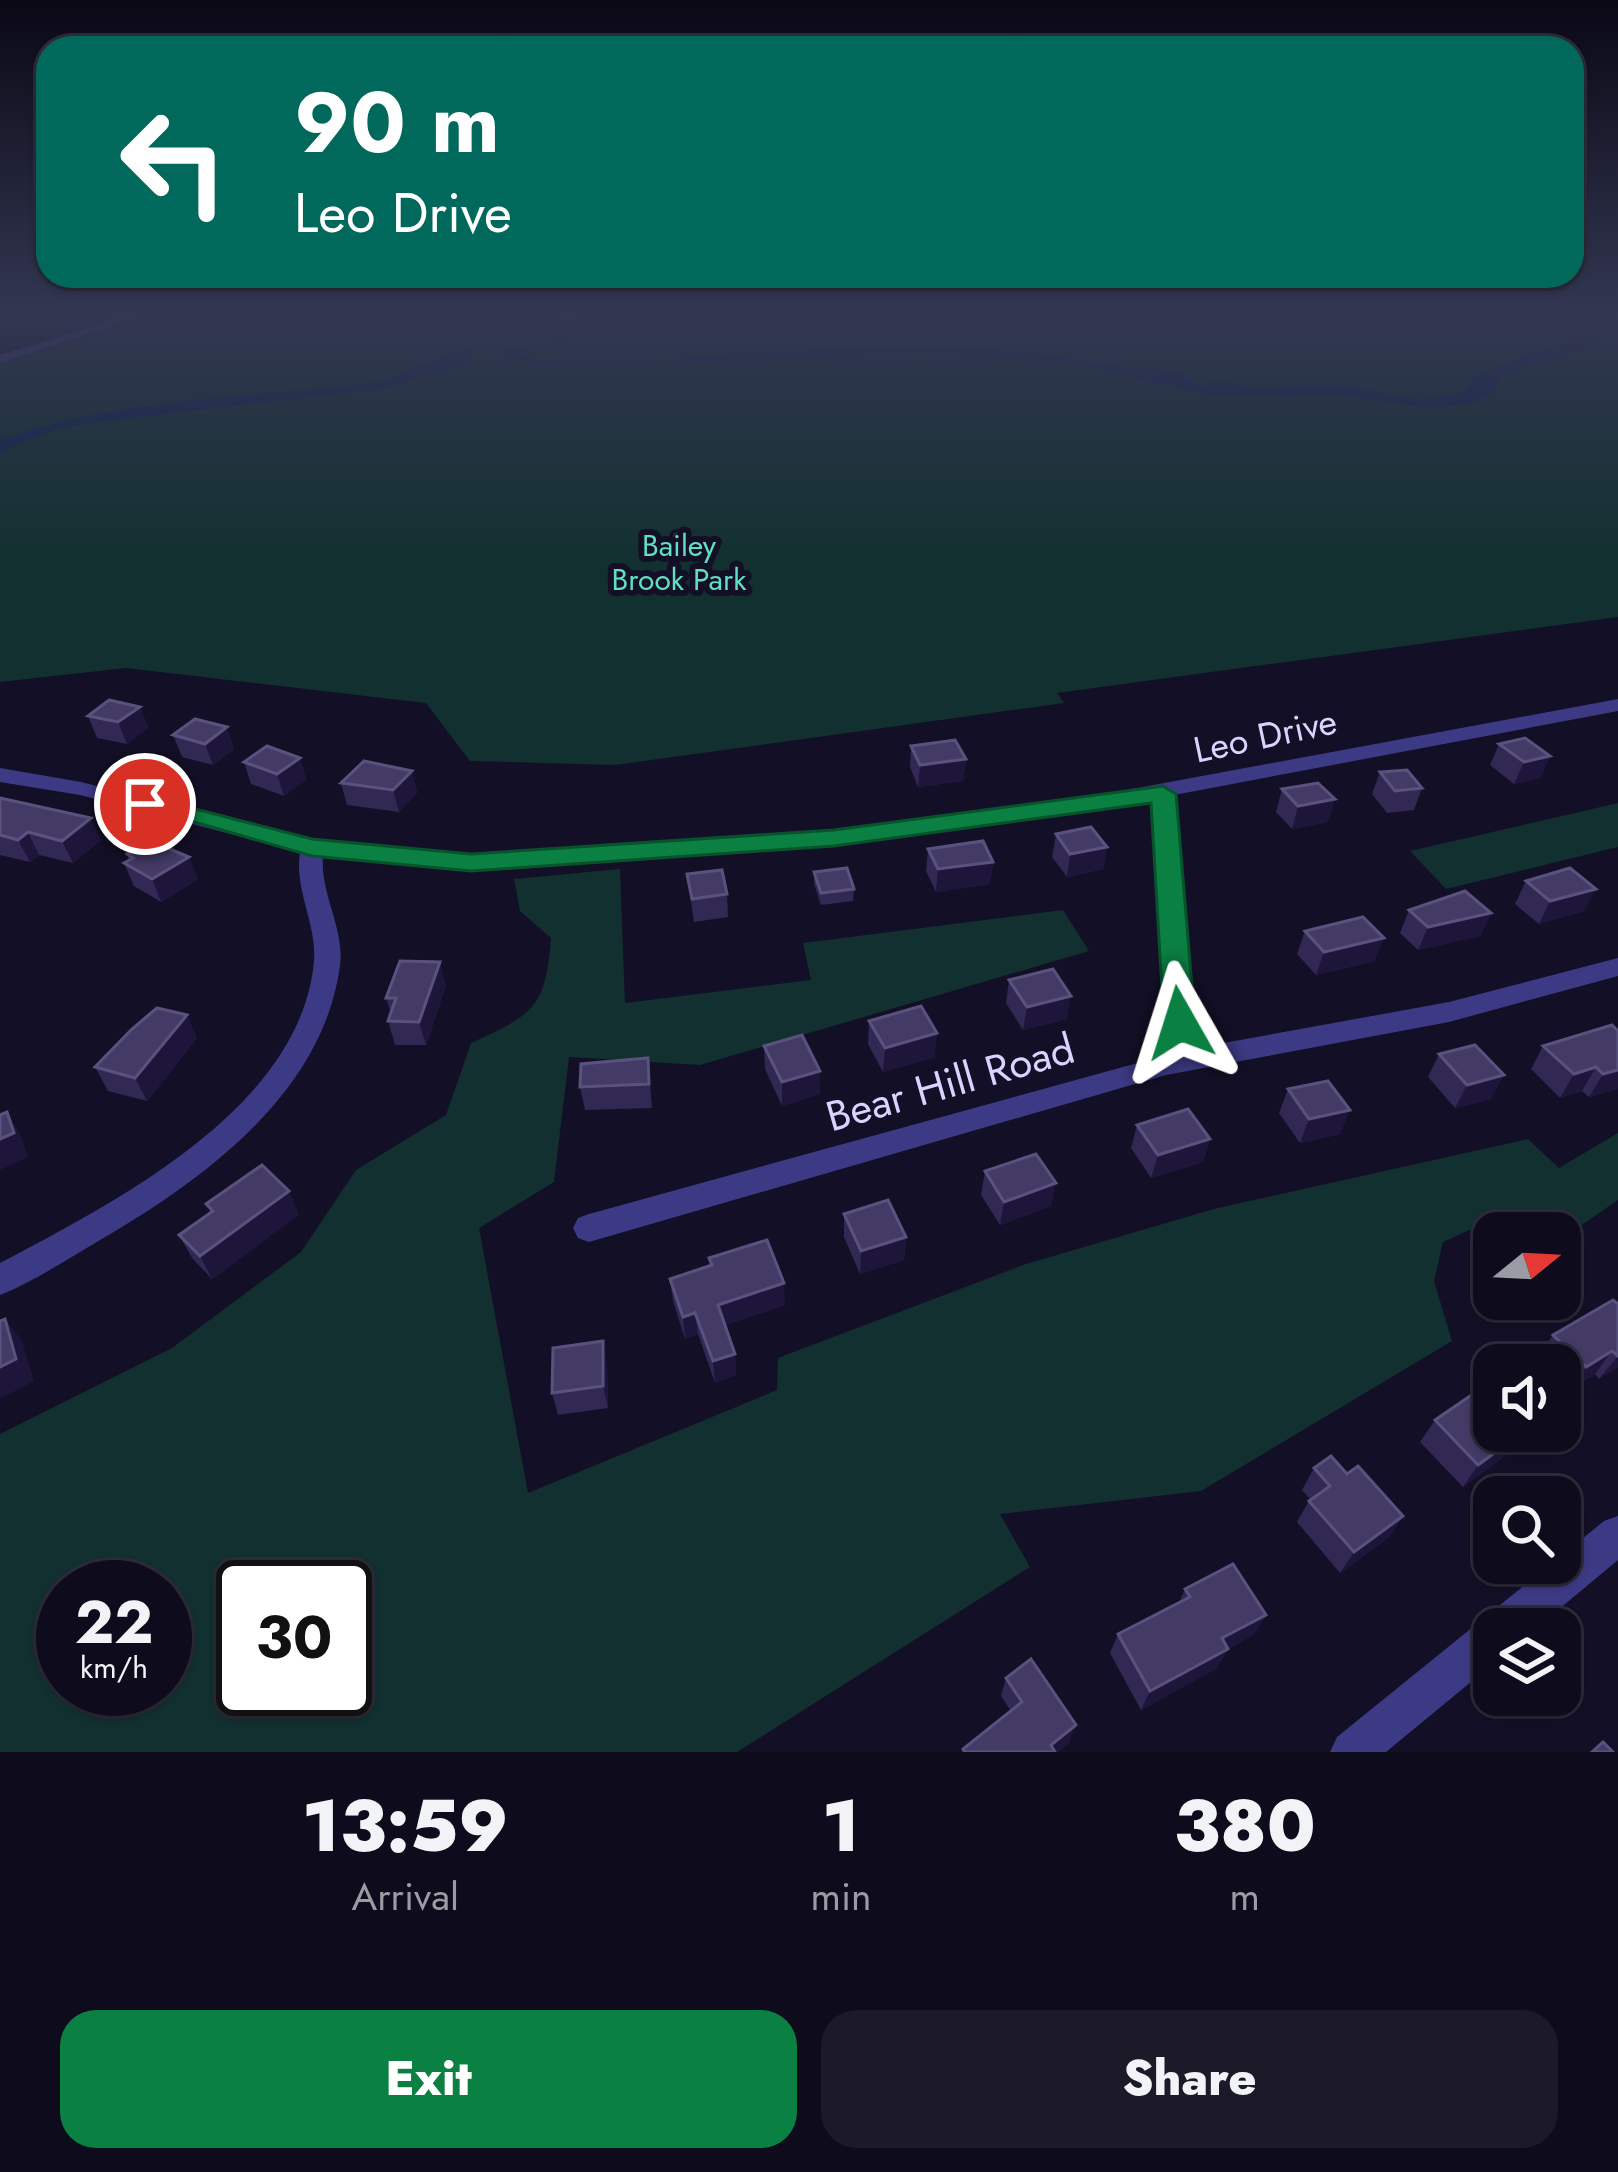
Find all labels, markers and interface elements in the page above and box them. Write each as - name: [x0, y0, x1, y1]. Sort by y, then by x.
- text: 90 m: [294, 62, 500, 184]
- icon: left: [96, 84, 252, 240]
- text: Leo Drive: [294, 174, 512, 252]
- park label: Bailey Brook Park: [612, 524, 747, 601]
- street label: Leo Drive: [1189, 694, 1341, 776]
- pin: [94, 753, 196, 855]
- icon: arrive: [112, 771, 178, 837]
- position arrow: [1117, 960, 1243, 1086]
- street label: Bear Hill Road: [819, 1018, 1081, 1147]
- north arrow: [1473, 1212, 1581, 1320]
- map controls: [1473, 1212, 1581, 1716]
- button: sound: [1473, 1344, 1581, 1452]
- button: search: [1473, 1476, 1581, 1584]
- speed limit sign: 30: [216, 1560, 372, 1716]
- text: 22: [75, 1579, 153, 1666]
- button: layers: [1473, 1608, 1581, 1716]
- text: km/h: [80, 1646, 148, 1689]
- text: 13:59: [302, 1774, 508, 1878]
- text: 1: [822, 1774, 860, 1878]
- text: 380: [1174, 1774, 1316, 1878]
- text: Arrival: [351, 1868, 459, 1925]
- text: min: [811, 1868, 872, 1925]
- text: m: [1230, 1868, 1260, 1925]
- button: Exit: [60, 2010, 797, 2148]
- button: Share: [821, 2010, 1558, 2148]

